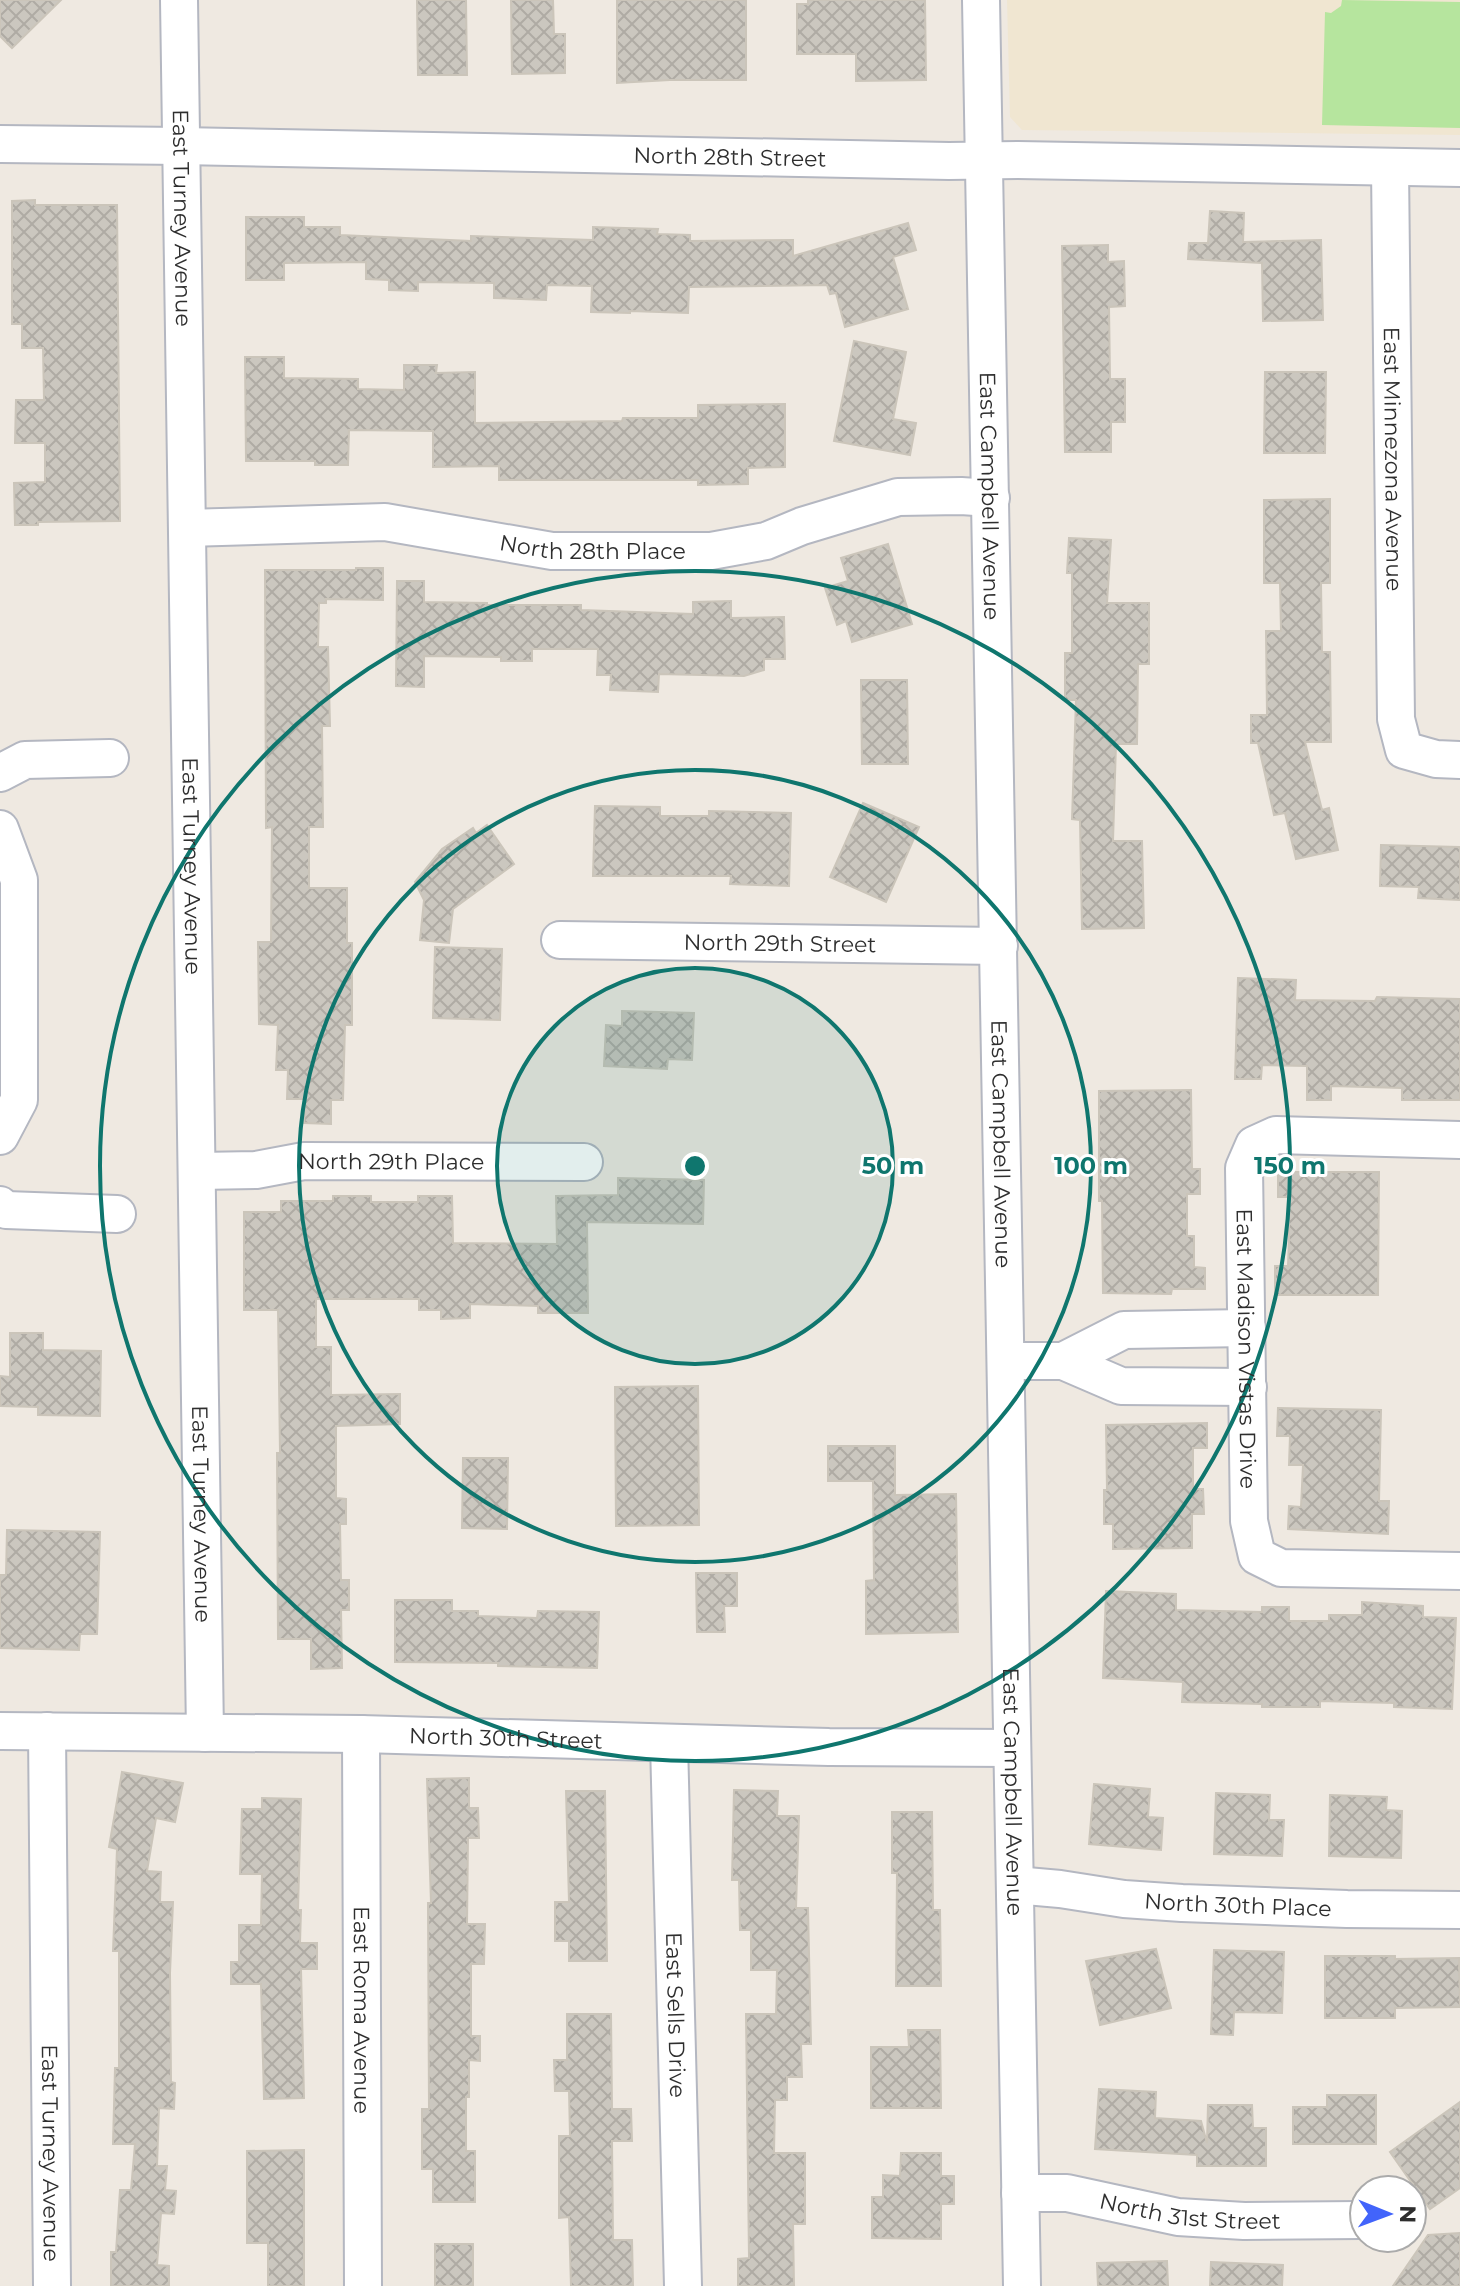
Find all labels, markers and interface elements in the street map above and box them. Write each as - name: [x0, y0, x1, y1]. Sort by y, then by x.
- street label: East Turney Avenue: [167, 109, 197, 327]
- street label: North 28th Street: [633, 142, 827, 173]
- street label: East Minnezona Avenue: [1378, 327, 1408, 591]
- street label: East Campbell Avenue: [974, 371, 1005, 620]
- street label: North 28th Place: [497, 529, 686, 565]
- street label: East Turney Avenue: [176, 757, 207, 975]
- street label: North 29th Street: [683, 929, 877, 958]
- street label: East Campbell Avenue: [985, 1019, 1017, 1268]
- street label: North 29th Place: [298, 1148, 484, 1176]
- text: 50 m: [862, 1151, 924, 1180]
- text: 100 m: [1054, 1151, 1128, 1180]
- text: 150 m: [1254, 1151, 1326, 1180]
- centre of rings: [681, 1152, 709, 1180]
- street label: East Madison Vistas Drive: [1231, 1208, 1262, 1489]
- street label: East Turney Avenue: [186, 1405, 216, 1623]
- street label: East Campbell Avenue: [997, 1667, 1028, 1916]
- street label: North 30th Street: [409, 1722, 603, 1755]
- street label: North 30th Place: [1143, 1887, 1332, 1922]
- street label: East Roma Avenue: [348, 1906, 375, 2114]
- street label: East Sells Drive: [660, 1932, 691, 2098]
- street label: East Turney Avenue: [36, 2044, 65, 2262]
- north arrow: [1348, 2174, 1428, 2254]
- street label: North 31st Street: [1097, 2187, 1281, 2235]
- text: N: [1394, 2205, 1421, 2223]

